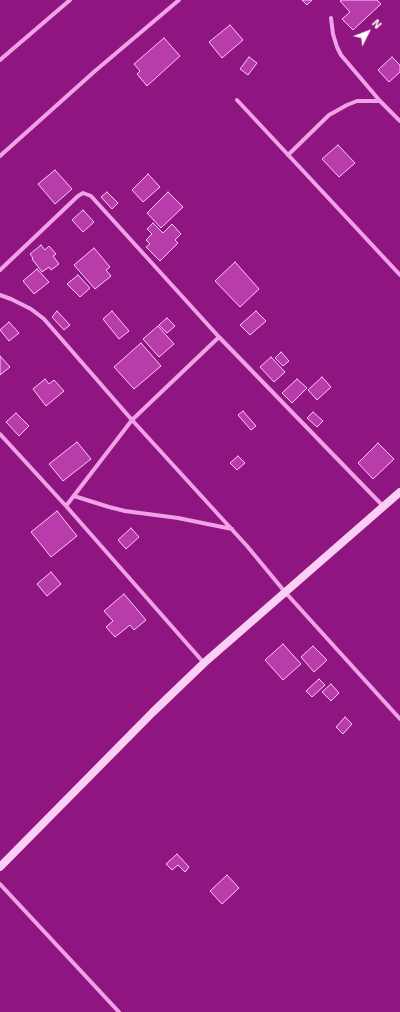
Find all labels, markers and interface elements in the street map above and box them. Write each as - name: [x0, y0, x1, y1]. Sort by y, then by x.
- north arrow: [348, 12, 388, 52]
- text: N: [370, 16, 385, 31]

